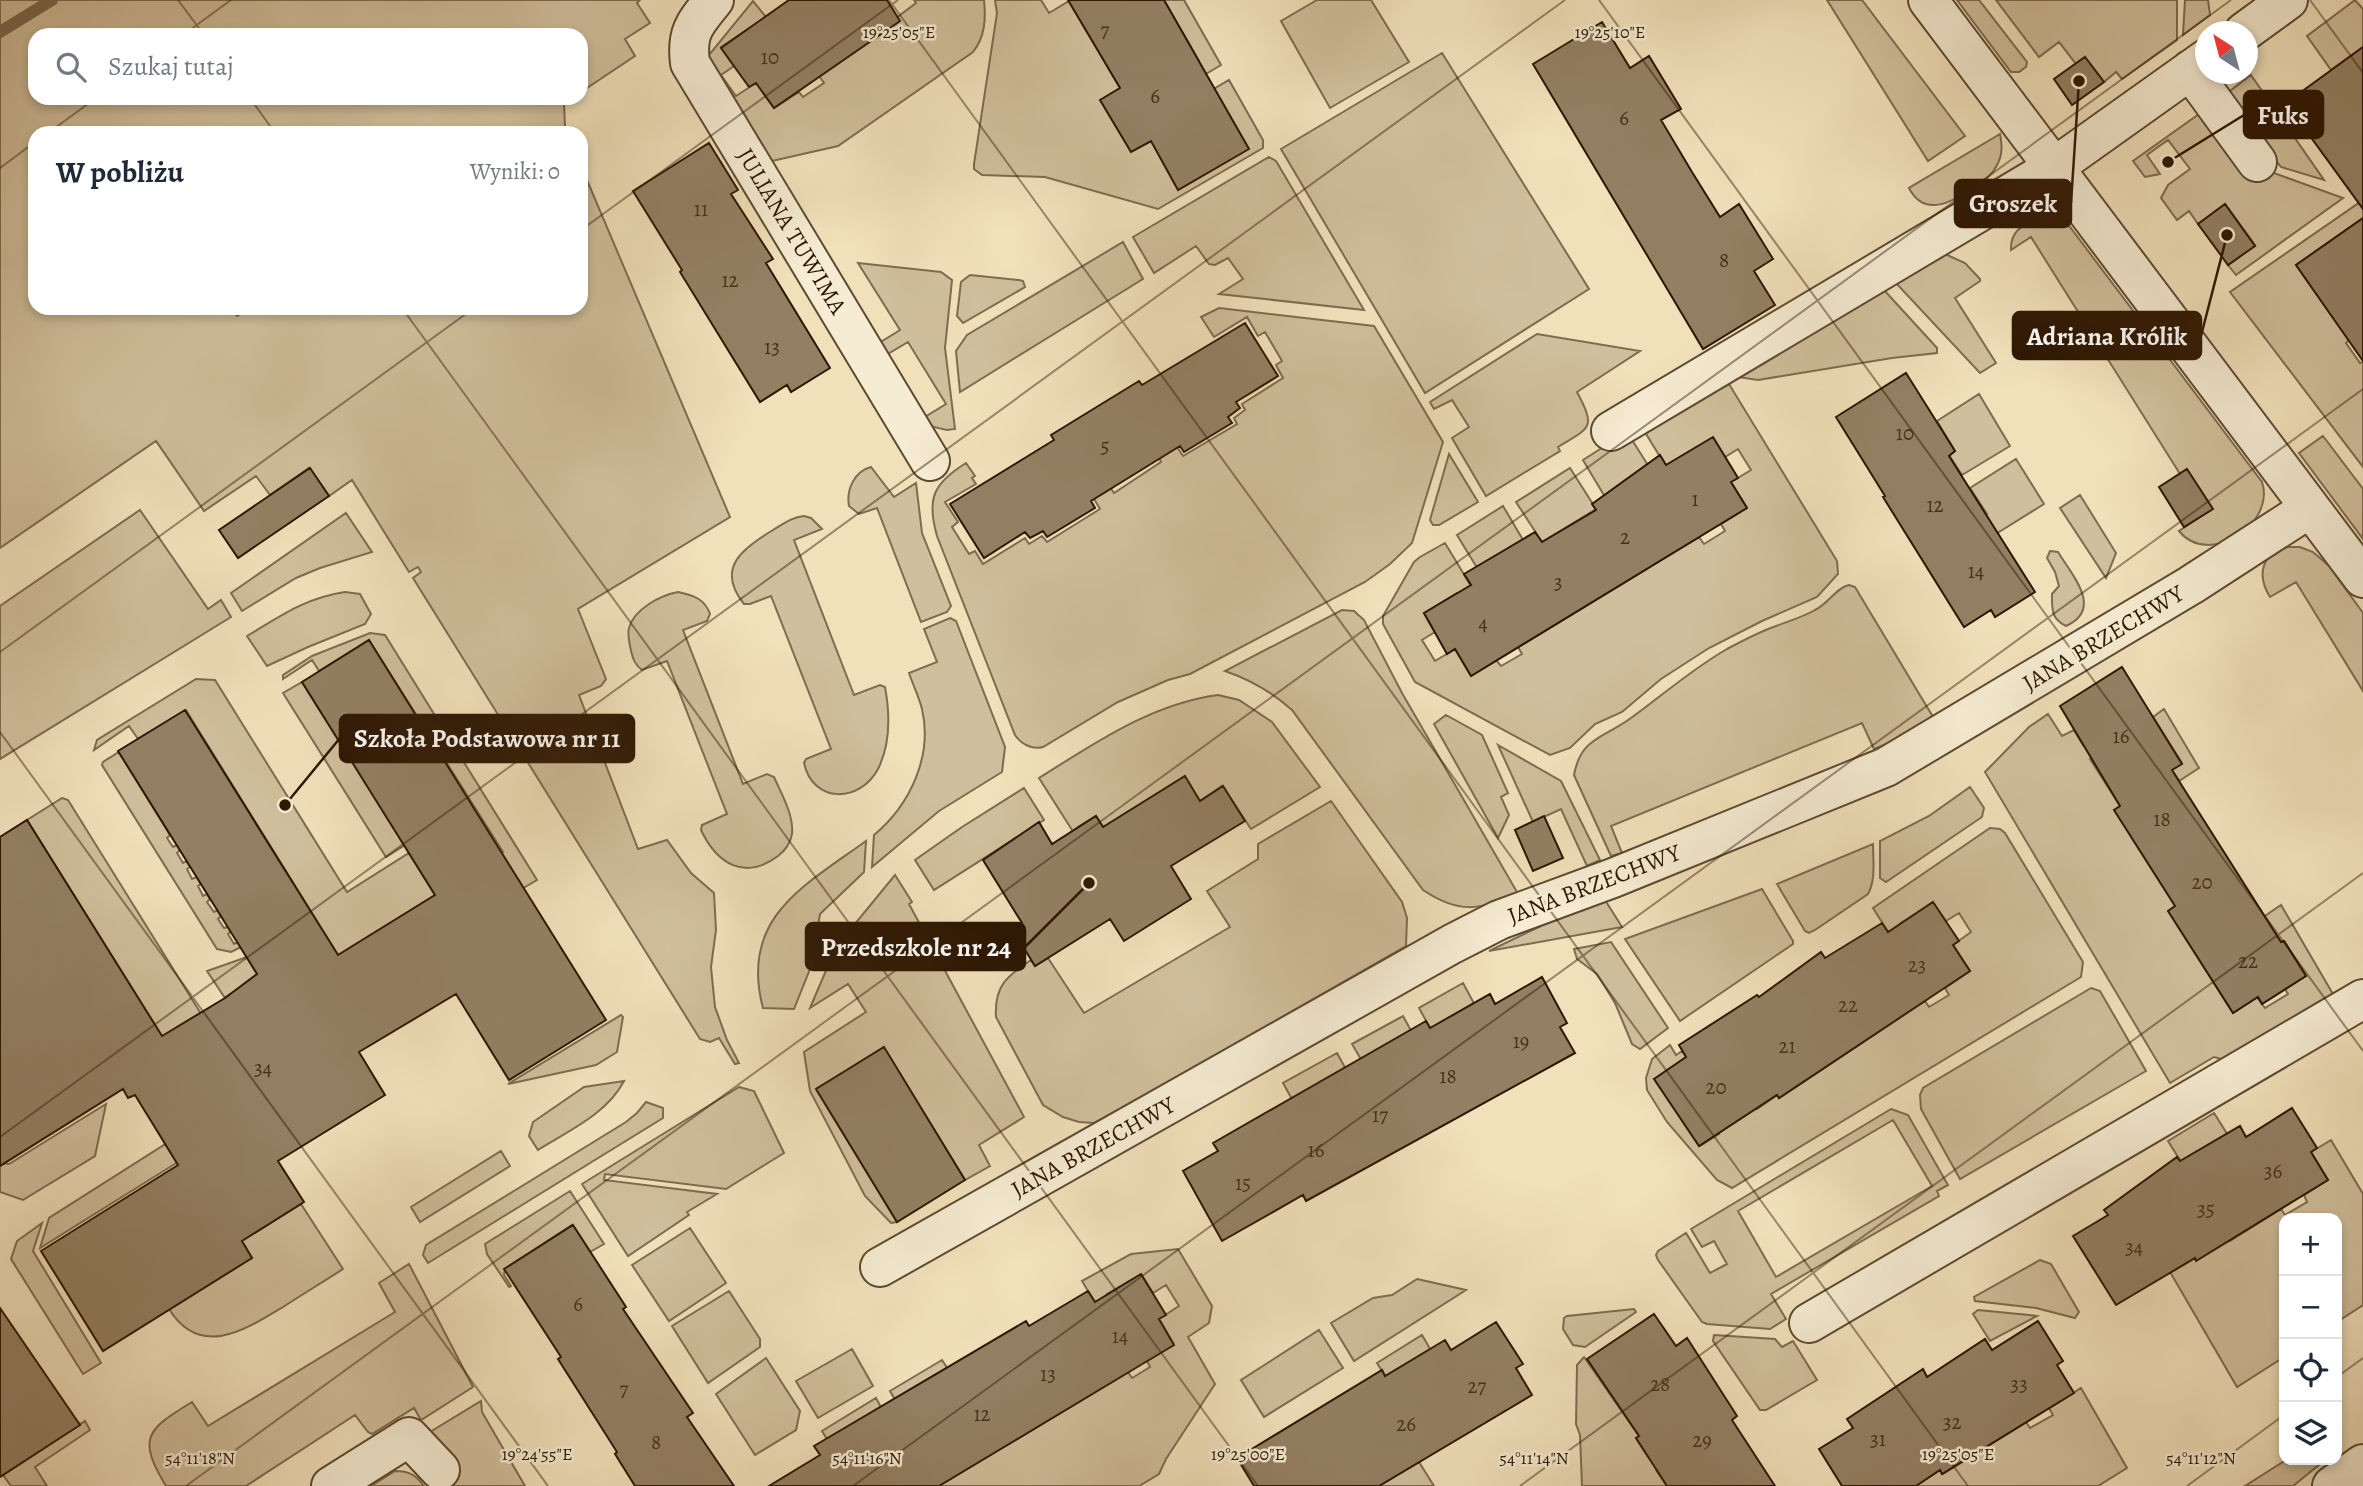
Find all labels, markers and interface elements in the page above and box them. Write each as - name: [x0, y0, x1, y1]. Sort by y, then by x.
- house number: 7: [1101, 16, 1110, 44]
- text: 19°25'05"E: [863, 20, 935, 44]
- text: 19°25'10"E: [1575, 20, 1646, 44]
- north arrow: [2195, 21, 2258, 84]
- search box: [28, 28, 588, 105]
- house number: 10: [761, 43, 779, 71]
- icon: search: [52, 48, 90, 86]
- text: Szukaj tutaj: [108, 49, 234, 84]
- house number: 6: [1150, 82, 1160, 110]
- callout: Fuks: [2244, 91, 2323, 138]
- text: Fuks: [2257, 98, 2309, 133]
- house number: 6: [1619, 104, 1629, 132]
- street label: JULIANA TUWIMA: [730, 142, 855, 321]
- text: W pobliżu: [56, 152, 184, 192]
- text: Wyniki: 0: [470, 156, 560, 187]
- callout: Groszek: [1955, 180, 2071, 227]
- text: Groszek: [1969, 186, 2058, 221]
- house number: 11: [694, 195, 708, 223]
- house number: 8: [1719, 246, 1729, 274]
- house number: 12: [721, 266, 739, 294]
- callout: Adriana Królik: [2013, 312, 2201, 359]
- text: Adriana Królik: [2026, 319, 2188, 354]
- house number: 13: [764, 333, 780, 361]
- house number: 10: [1896, 419, 1914, 447]
- house number: 5: [1100, 432, 1110, 460]
- house number: 1: [1691, 485, 1699, 513]
- house number: 12: [1926, 491, 1944, 519]
- house number: 2: [1620, 523, 1630, 551]
- house number: 14: [1968, 557, 1984, 585]
- house number: 3: [1554, 568, 1562, 596]
- street label: JANA BRZECHWY: [2016, 577, 2191, 699]
- house number: 4: [1478, 609, 1488, 637]
- callout: Szkoła Podstawowa nr 11: [340, 715, 634, 762]
- text: Szkoła Podstawowa nr 11: [354, 721, 620, 756]
- house number: 16: [2113, 722, 2130, 750]
- house number: 18: [2153, 805, 2171, 833]
- street label: JANA BRZECHWY: [1503, 836, 1686, 932]
- house number: 20: [2191, 868, 2213, 896]
- callout: Przedszkole nr 24: [806, 923, 1025, 970]
- text: Przedszkole nr 24: [821, 930, 1011, 965]
- house number: 22: [2238, 947, 2258, 975]
- house number: 23: [1908, 951, 1926, 979]
- house number: 22: [1838, 991, 1858, 1019]
- house number: 19: [1513, 1027, 1529, 1055]
- house number: 21: [1778, 1032, 1796, 1060]
- house number: 34: [254, 1054, 272, 1082]
- house number: 18: [1439, 1062, 1457, 1090]
- house number: 20: [1705, 1073, 1727, 1101]
- street label: JANA BRZECHWY: [1005, 1088, 1182, 1205]
- house number: 17: [1372, 1101, 1388, 1129]
- house number: 16: [1308, 1136, 1325, 1164]
- house number: 36: [2264, 1157, 2283, 1185]
- house number: 15: [1235, 1169, 1251, 1197]
- house number: 35: [2197, 1195, 2215, 1223]
- map controls: [2279, 1213, 2342, 1465]
- button: +: [2279, 1213, 2342, 1276]
- house number: 34: [2125, 1233, 2143, 1261]
- button: −: [2279, 1276, 2342, 1339]
- house number: 6: [573, 1290, 583, 1318]
- house number: 14: [1112, 1322, 1128, 1350]
- button: locate: [2279, 1339, 2342, 1402]
- house number: 13: [1040, 1360, 1056, 1388]
- house number: 28: [1650, 1370, 1670, 1398]
- house number: 33: [2010, 1370, 2028, 1398]
- house number: 27: [1468, 1372, 1487, 1400]
- house number: 7: [620, 1375, 629, 1403]
- house number: 12: [973, 1400, 991, 1428]
- button: layers: [2279, 1402, 2342, 1465]
- house number: 32: [1943, 1408, 1961, 1436]
- house number: 26: [1396, 1410, 1416, 1438]
- house number: 31: [1870, 1425, 1886, 1453]
- house number: 29: [1692, 1426, 1712, 1454]
- house number: 8: [651, 1428, 661, 1456]
- text: 19°24'55"E: [501, 1442, 573, 1466]
- text: 19°25'00"E: [1211, 1442, 1285, 1466]
- text: 19°25'05"E: [1922, 1442, 1994, 1466]
- text: 54°11'18"N: [165, 1446, 235, 1470]
- text: 54°11'16"N: [832, 1446, 902, 1470]
- text: 54°11'14"N: [1499, 1446, 1569, 1470]
- text: 54°11'12"N: [2166, 1446, 2236, 1470]

